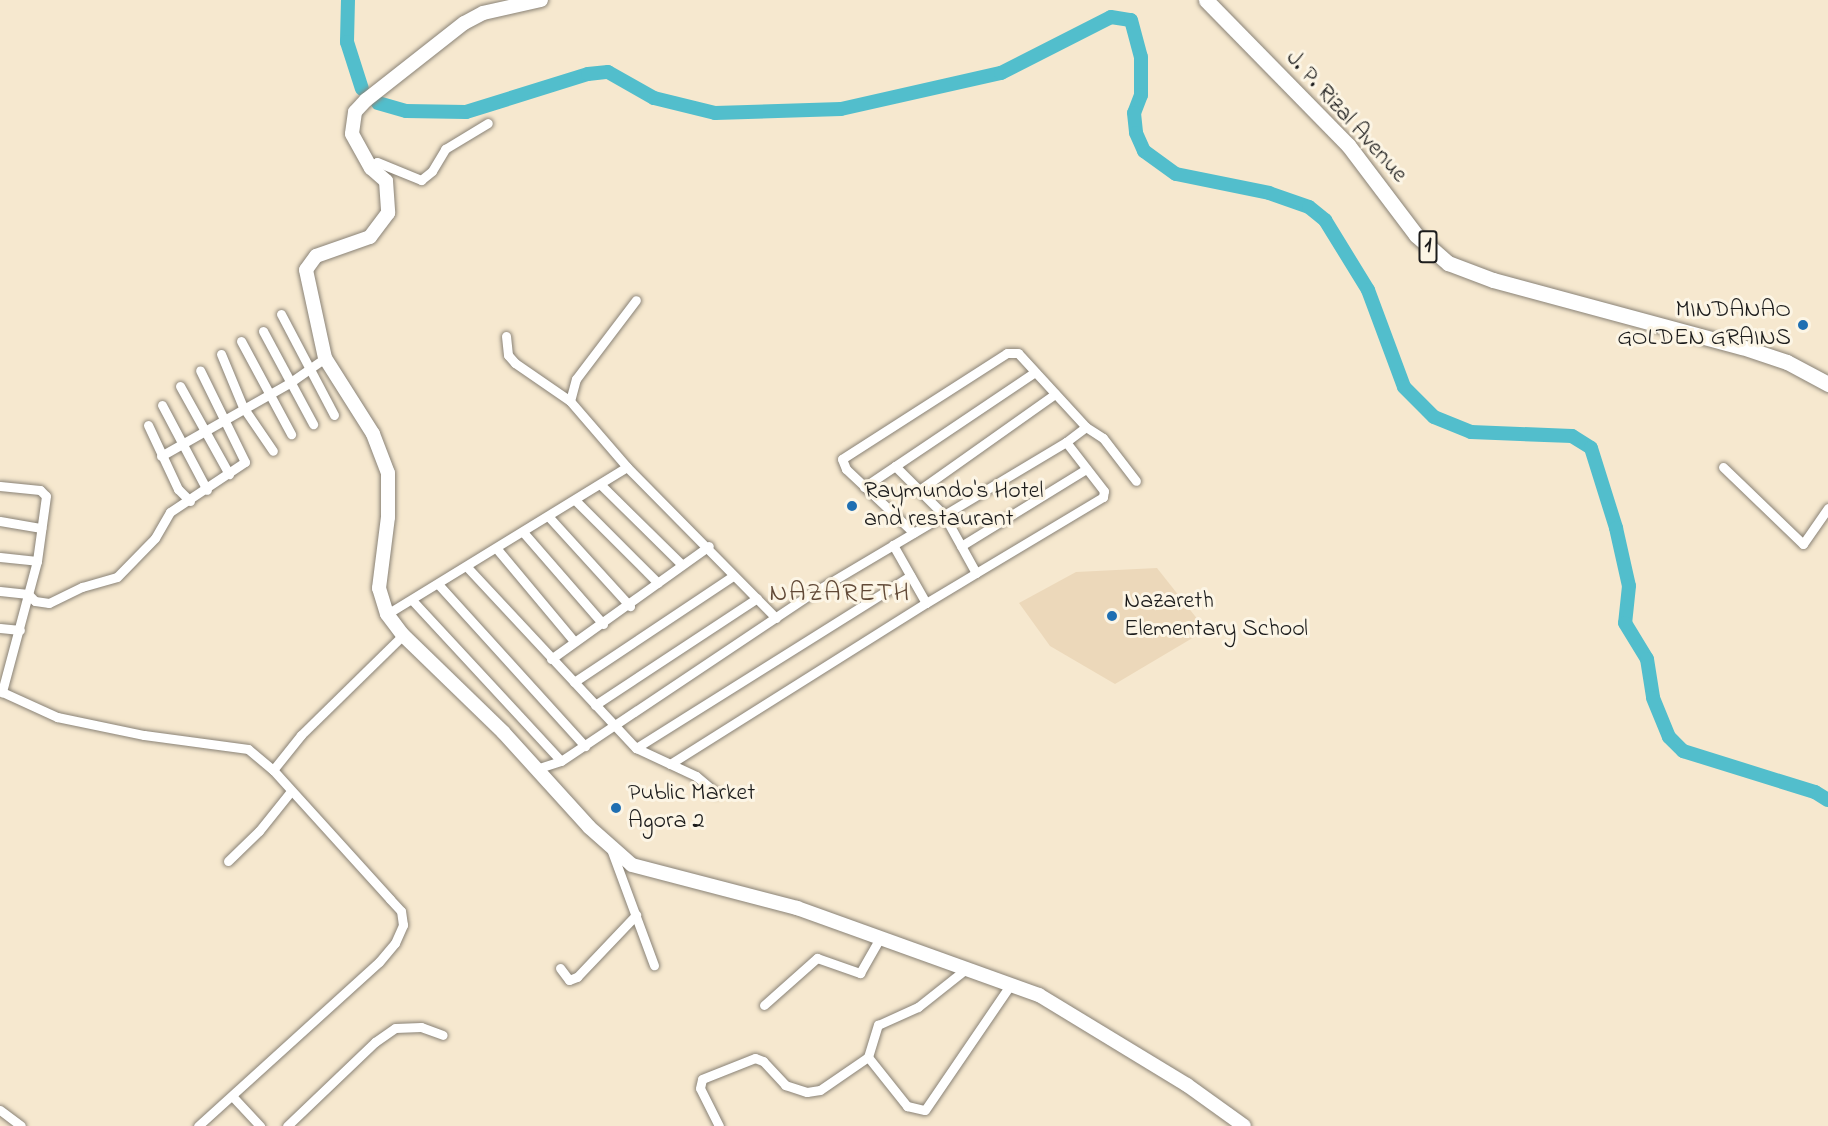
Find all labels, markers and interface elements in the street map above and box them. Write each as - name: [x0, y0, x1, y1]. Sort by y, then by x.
- street label: J. P. Rizal Avenue: [1279, 45, 1413, 189]
- road number: 1: [1418, 228, 1438, 266]
- place label: MINDANAO GOLDEN GRAINS: [1617, 297, 1791, 353]
- marker: MINDANAO GOLDEN GRAINS: [1796, 318, 1810, 332]
- place label: Raymundo's Hotel and restaurant: [864, 478, 1044, 534]
- marker: Raymundo's Hotel and restaurant: [845, 499, 859, 513]
- district label: NAZARETH: [769, 578, 911, 610]
- place label: Nazareth Elementary School: [1124, 588, 1308, 644]
- marker: Nazareth Elementary School: [1105, 609, 1119, 623]
- place label: Public Market Agora 2: [628, 780, 755, 836]
- marker: Public Market Agora 2: [609, 801, 623, 815]

